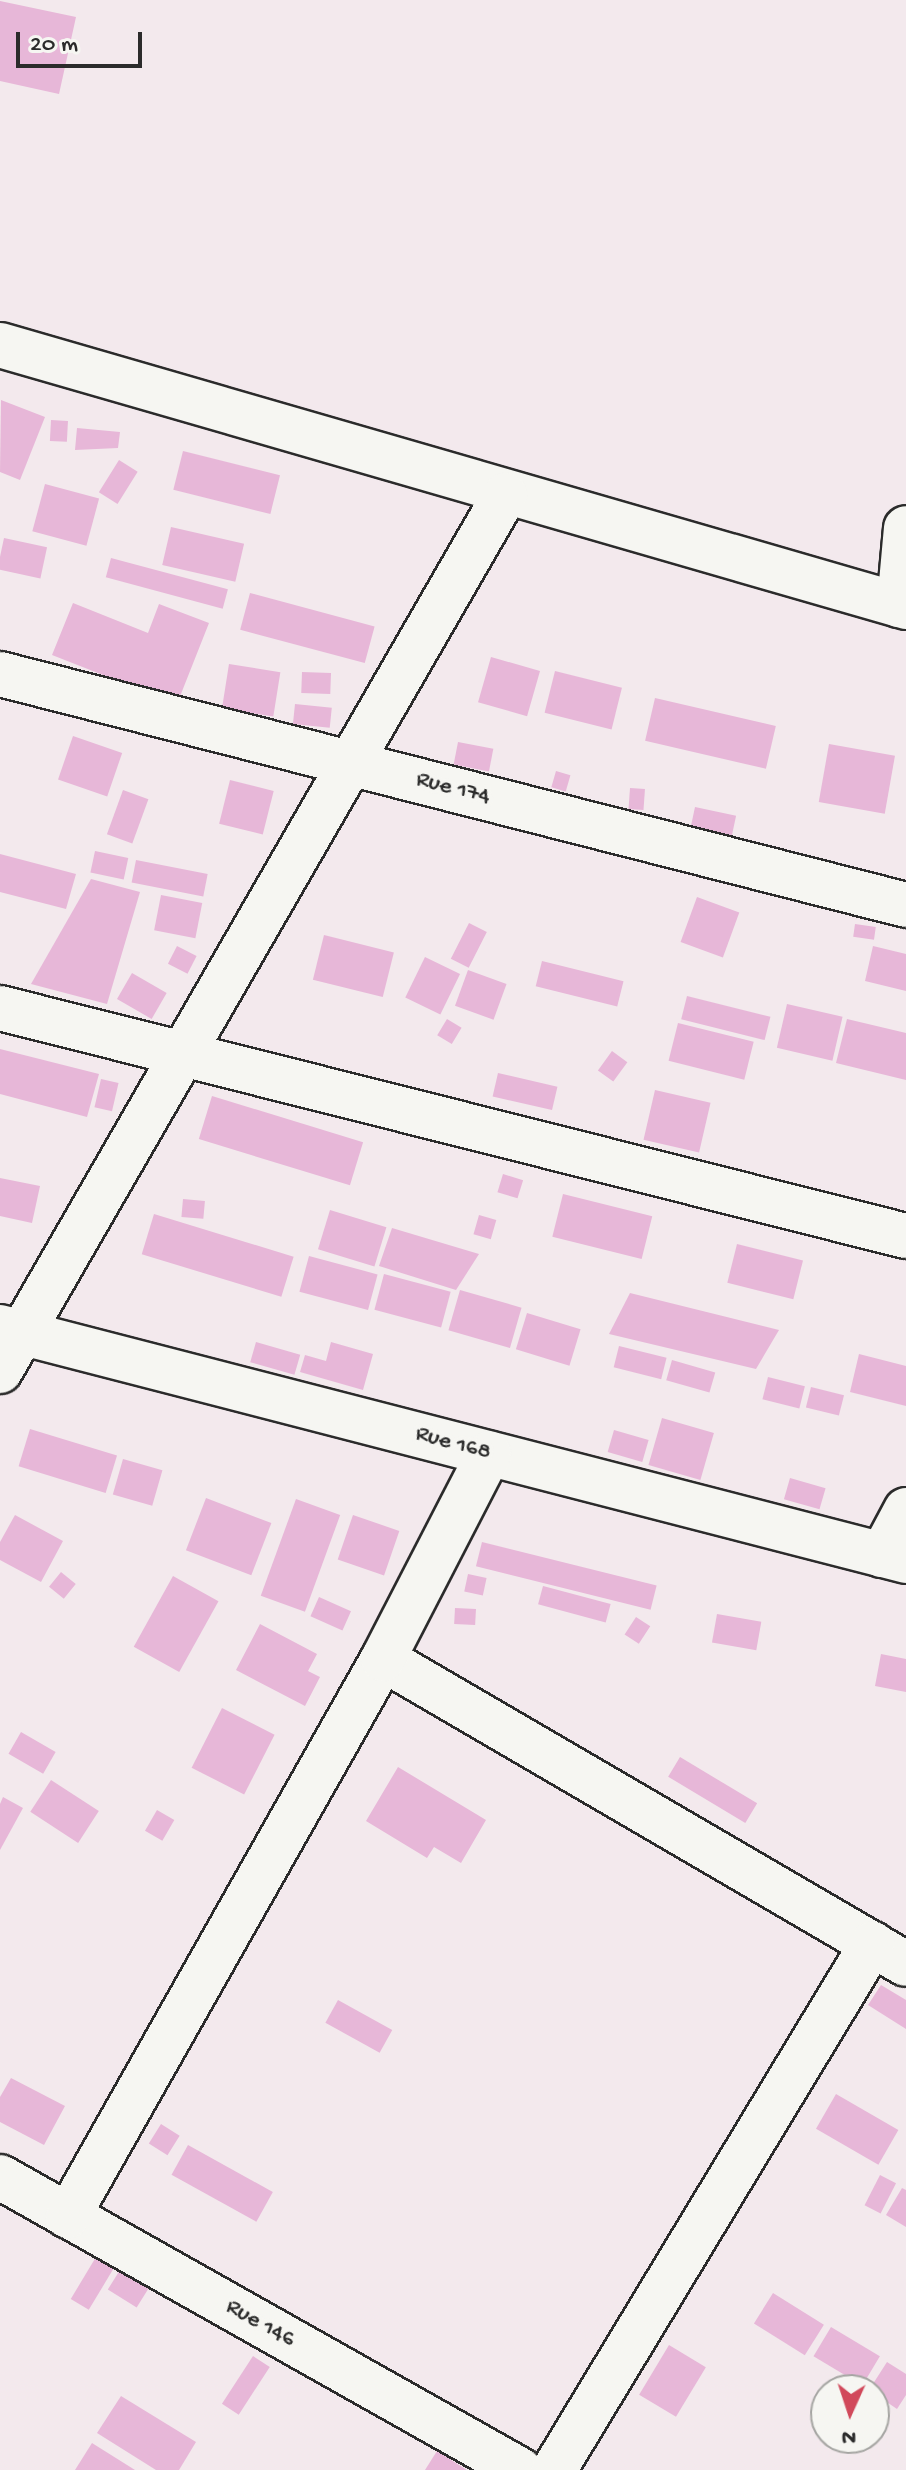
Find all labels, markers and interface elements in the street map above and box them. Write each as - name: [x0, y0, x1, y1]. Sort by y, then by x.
- scale bar: [20, 16, 146, 66]
- text: 20 m: [30, 31, 78, 60]
- street label: Rue 174: [413, 766, 493, 812]
- street label: Rue 168: [412, 1420, 494, 1468]
- street label: Rue 146: [220, 2293, 300, 2355]
- north arrow: [810, 2374, 890, 2454]
- text: N: [841, 2423, 857, 2449]

